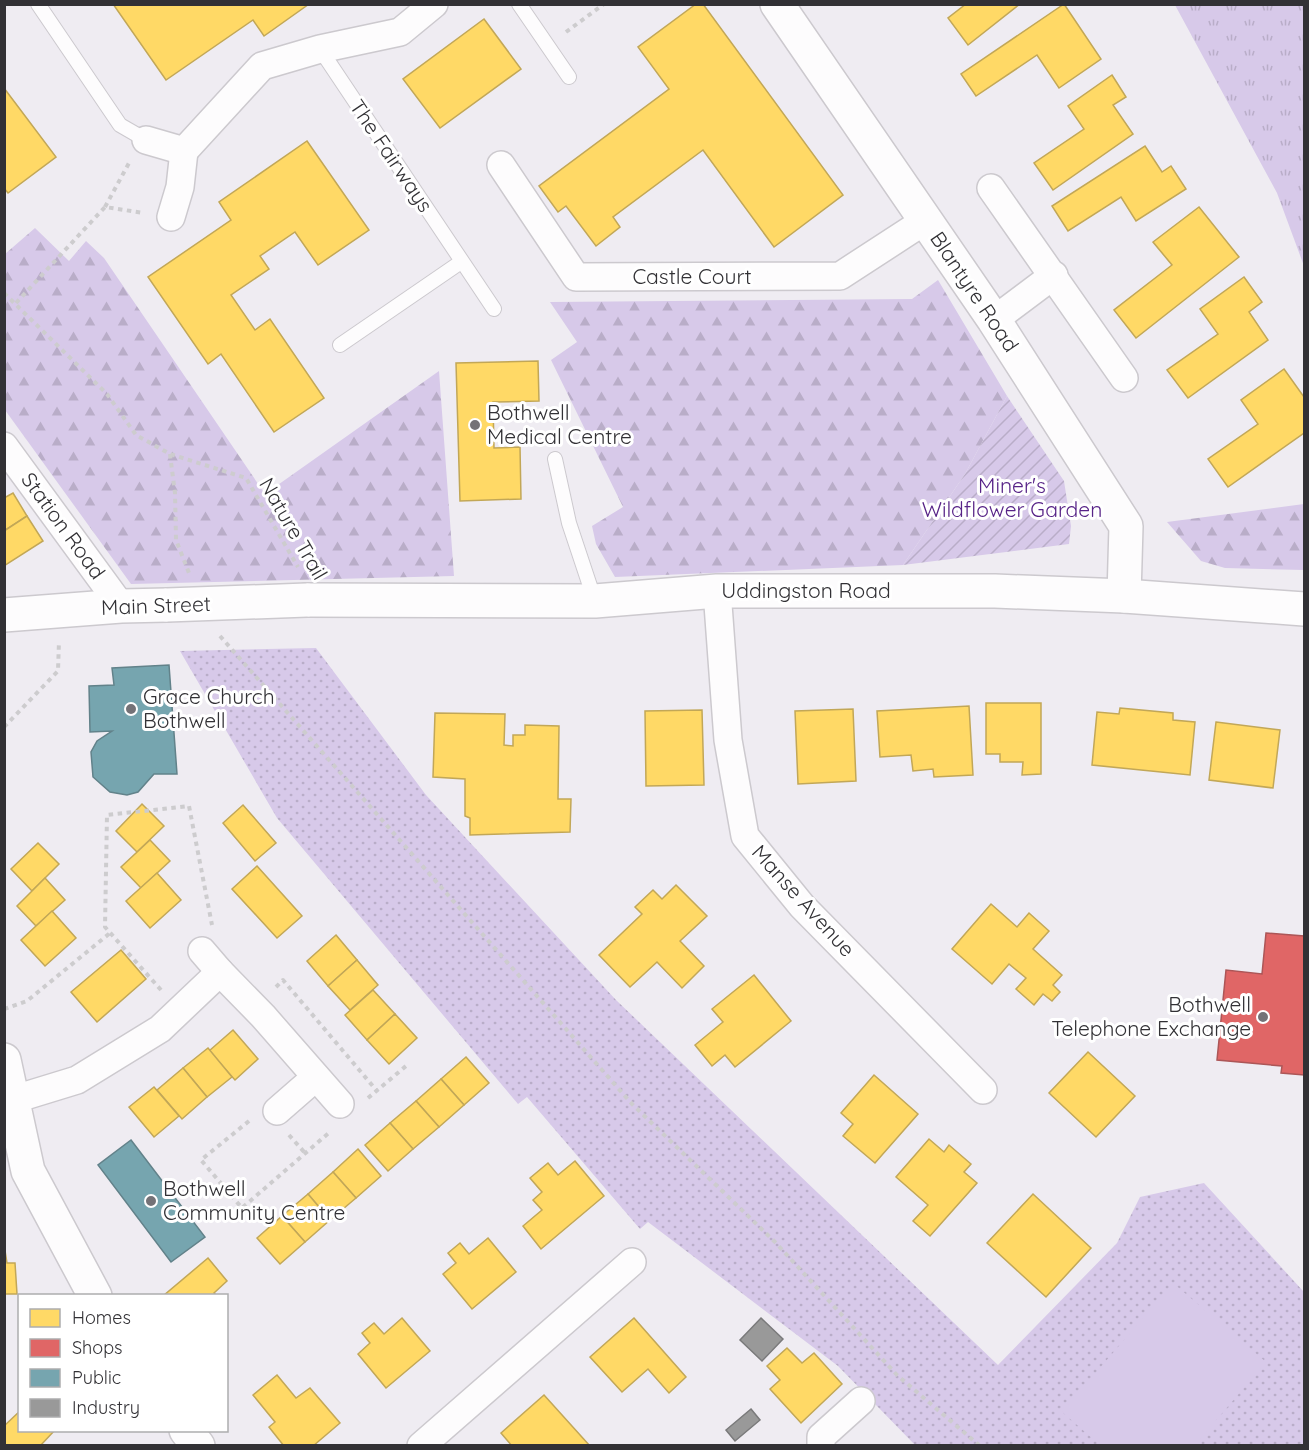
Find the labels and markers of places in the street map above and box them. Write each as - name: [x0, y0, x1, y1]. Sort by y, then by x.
- place label: Bothwell Medical Centre: [487, 399, 632, 449]
- marker: Bothwell Medical Centre: [468, 418, 482, 432]
- place label: Grace Church Bothwell: [143, 683, 275, 733]
- marker: Grace Church Bothwell: [124, 702, 138, 716]
- place label: Bothwell Telephone Exchange: [1051, 991, 1251, 1041]
- marker: Bothwell Telephone Exchange: [1256, 1010, 1270, 1024]
- place label: Bothwell Community Centre: [163, 1175, 345, 1225]
- marker: Bothwell Community Centre: [144, 1194, 158, 1208]

